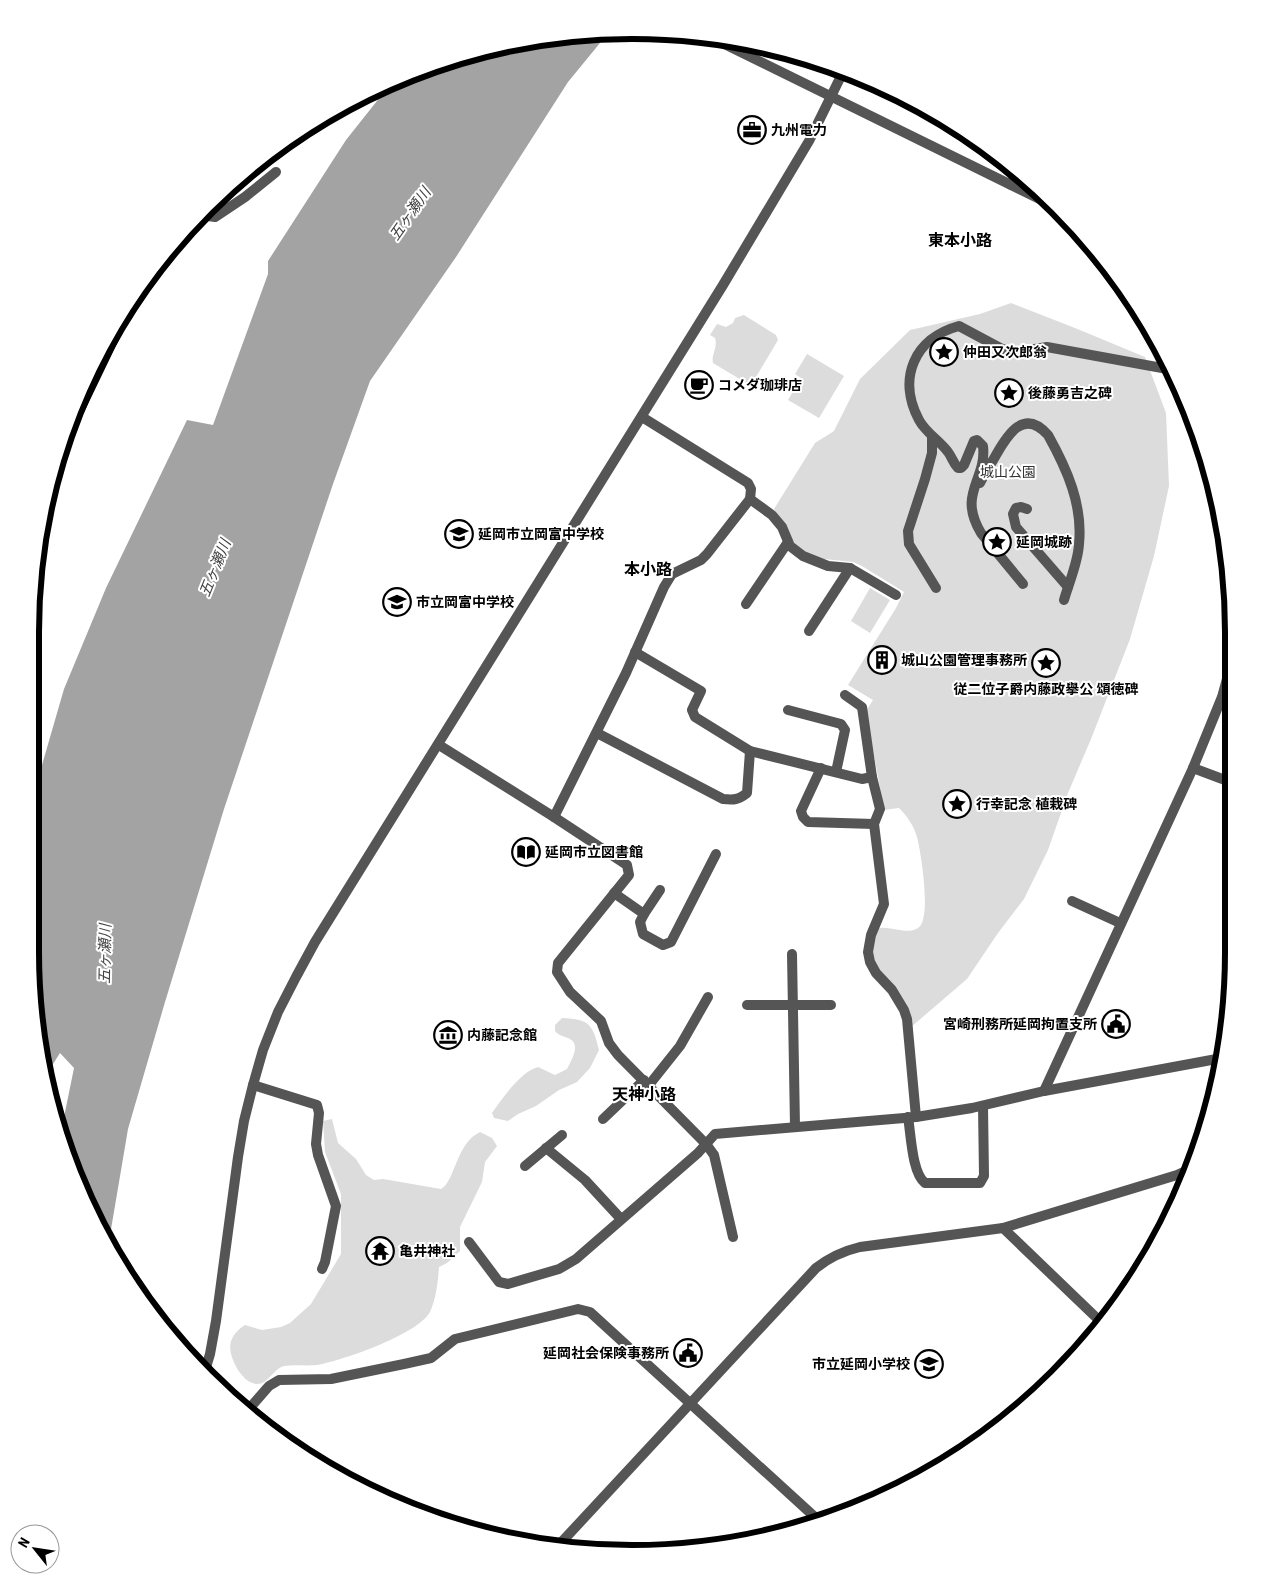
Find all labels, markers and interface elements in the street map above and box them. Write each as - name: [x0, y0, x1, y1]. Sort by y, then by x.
- office icon: 九州電力: [737, 115, 767, 145]
- place label: 九州電力: [771, 122, 827, 138]
- water label: 五ヶ瀬川: [385, 183, 436, 244]
- district label: 東本小路: [928, 231, 992, 250]
- place icon: 仲田又次郎翁: [929, 337, 959, 367]
- place label: 仲田又次郎翁: [963, 344, 1047, 360]
- cafe icon: コメダ珈琲店: [684, 370, 714, 400]
- place label: コメダ珈琲店: [718, 377, 802, 393]
- place icon: 後藤勇吉之碑: [994, 378, 1024, 408]
- place label: 後藤勇吉之碑: [1028, 385, 1112, 401]
- park label: 城山公園: [980, 464, 1036, 480]
- school or university icon: 延岡市立岡富中学校: [444, 519, 474, 549]
- place label: 延岡市立岡富中学校: [478, 526, 604, 542]
- place icon: 延岡城跡: [982, 527, 1012, 557]
- place label: 延岡城跡: [1016, 534, 1072, 550]
- water label: 五ヶ瀬川: [195, 535, 235, 599]
- district label: 本小路: [624, 560, 672, 579]
- school or university icon: 市立岡富中学校: [382, 587, 412, 617]
- place label: 市立岡富中学校: [416, 594, 514, 610]
- building icon: 城山公園管理事務所: [867, 645, 897, 675]
- place icon: 従二位子爵内藤政擧公 頌徳碑: [1031, 648, 1061, 678]
- place label: 城山公園管理事務所: [901, 652, 1027, 668]
- place label: 従二位子爵内藤政擧公 頌徳碑: [953, 681, 1139, 697]
- place icon: 行幸記念 植栽碑: [942, 789, 972, 819]
- place label: 行幸記念 植栽碑: [976, 796, 1077, 812]
- library icon: 延岡市立図書館: [511, 837, 541, 867]
- place label: 延岡市立図書館: [545, 844, 643, 860]
- water label: 五ヶ瀬川: [95, 922, 115, 984]
- public building icon: 宮崎刑務所延岡拘置支所: [1101, 1009, 1131, 1039]
- place label: 宮崎刑務所延岡拘置支所: [943, 1016, 1097, 1032]
- museum icon: 内藤記念館: [433, 1020, 463, 1050]
- place label: 内藤記念館: [467, 1027, 537, 1043]
- district label: 天神小路: [612, 1085, 676, 1104]
- temple icon: 亀井神社: [365, 1236, 395, 1266]
- place label: 亀井神社: [399, 1243, 455, 1259]
- public building icon: 延岡社会保険事務所: [673, 1338, 703, 1368]
- place label: 延岡社会保険事務所: [543, 1345, 669, 1361]
- school or university icon: 市立延岡小学校: [914, 1349, 944, 1379]
- place label: 市立延岡小学校: [812, 1356, 910, 1372]
- north arrow: [10, 1524, 60, 1574]
- text: N: [15, 1535, 33, 1550]

